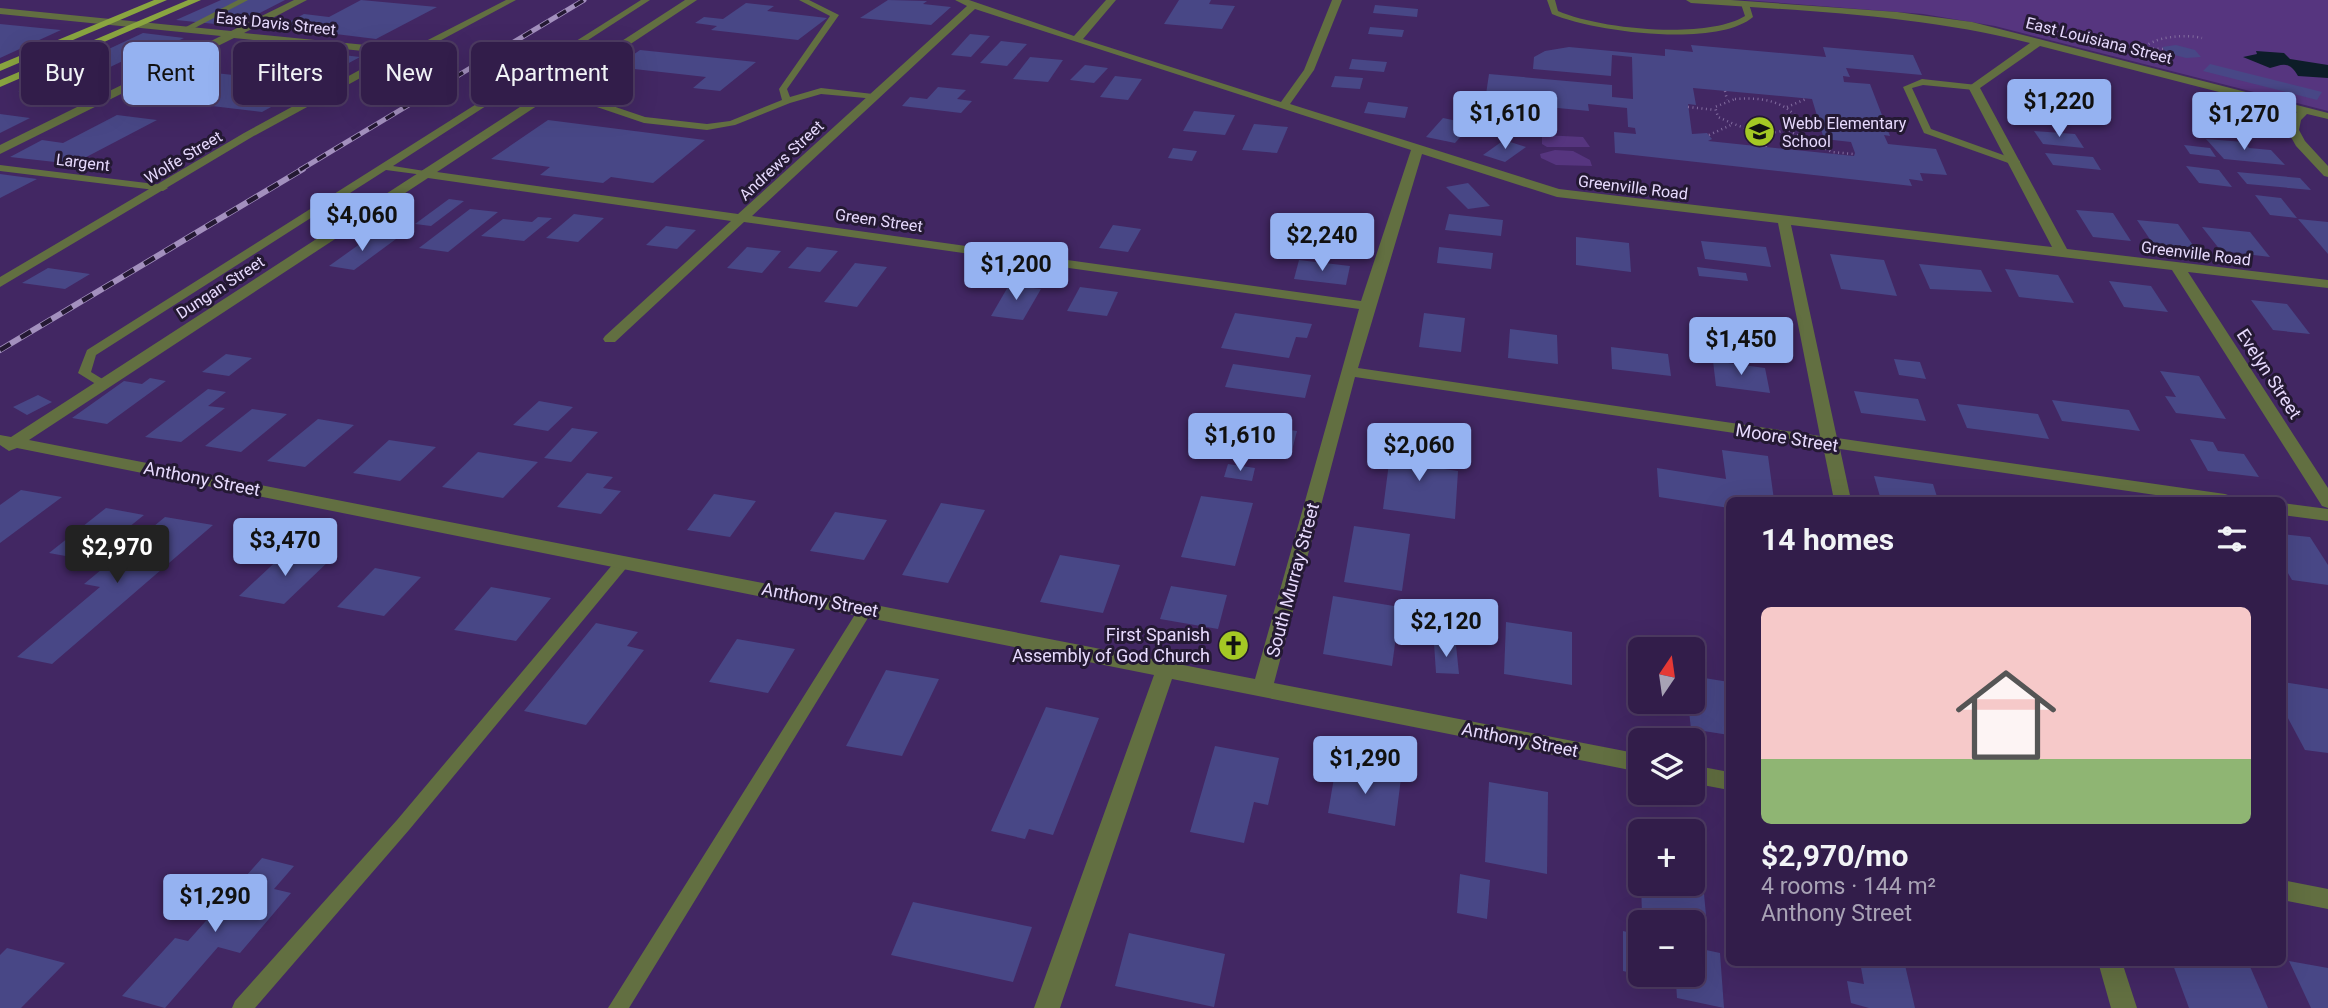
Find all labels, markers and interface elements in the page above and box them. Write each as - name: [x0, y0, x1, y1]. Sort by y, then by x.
- street label: East Davis Street: [215, 8, 337, 39]
- street label: East Louisiana Street: [2024, 13, 2174, 68]
- chip: Buy: [21, 42, 109, 105]
- chip: Rent: [123, 42, 219, 105]
- chip: Filters: [233, 42, 347, 105]
- chip: New: [361, 42, 457, 105]
- chip: Apartment: [471, 42, 633, 105]
- pin: $1,220: [2002, 80, 2116, 139]
- text: $1,220: [2023, 88, 2095, 115]
- pin: $1,610: [1448, 92, 1562, 151]
- pin: $1,270: [2187, 92, 2301, 152]
- text: $1,610: [1469, 100, 1541, 127]
- text: $1,270: [2208, 101, 2280, 128]
- place label: Webb Elementary School: [1782, 114, 1907, 151]
- school or university icon: Webb Elementary School: [1742, 115, 1776, 149]
- street label: Andrews Street: [735, 116, 828, 204]
- street label: Wolfe Street: [141, 127, 225, 188]
- street label: Largent: [55, 150, 111, 175]
- street label: Greenville Road: [1577, 171, 1689, 204]
- pin: $4,060: [305, 194, 419, 253]
- text: $4,060: [326, 202, 398, 229]
- street label: Green Street: [834, 205, 924, 236]
- pin: $2,240: [1265, 214, 1379, 273]
- text: $2,240: [1286, 222, 1358, 249]
- street label: Greenville Road: [2140, 237, 2252, 270]
- pin: $1,200: [959, 243, 1073, 302]
- text: $1,200: [980, 251, 1052, 278]
- street label: Dungan Street: [173, 252, 268, 323]
- pin: $1,450: [1684, 318, 1798, 377]
- street label: Evelyn Street: [2233, 325, 2306, 423]
- text: $1,450: [1705, 326, 1777, 353]
- pin: $1,610: [1183, 414, 1297, 473]
- street label: Moore Street: [1734, 419, 1840, 456]
- text: $1,610: [1204, 422, 1276, 449]
- pin: $2,060: [1362, 424, 1476, 483]
- text: $2,060: [1383, 432, 1455, 459]
- street label: Anthony Street: [142, 457, 262, 500]
- street label: South Murray Street: [1262, 500, 1323, 659]
- pin: $3,470: [228, 518, 342, 578]
- icon: filters: [2213, 520, 2251, 558]
- text: 14 homes: [1761, 522, 1894, 557]
- pin: $2,970: [60, 526, 174, 585]
- text: $3,470: [249, 527, 321, 554]
- text: $2,970: [81, 534, 153, 561]
- street label: Anthony Street: [760, 578, 880, 621]
- pin: $2,120: [1389, 600, 1503, 659]
- text: $2,120: [1410, 608, 1482, 635]
- place label: First Spanish Assembly of God Church: [1012, 624, 1210, 666]
- church icon: First Spanish Assembly of God Church: [1216, 628, 1250, 662]
- north arrow: [1628, 637, 1704, 714]
- map controls: [1628, 637, 1705, 987]
- icon: home: [1943, 652, 2069, 778]
- street label: Anthony Street: [1460, 718, 1580, 761]
- button: layers: [1628, 728, 1705, 805]
- pin: $1,290: [1308, 736, 1422, 796]
- text: $1,290: [1329, 745, 1401, 772]
- button: +: [1628, 819, 1705, 896]
- text: $2,970/mo: [1761, 838, 1909, 873]
- text: 4 rooms · 144 m²: [1761, 873, 1936, 900]
- pin: $1,290: [158, 874, 272, 934]
- text: $1,290: [179, 883, 251, 910]
- text: Anthony Street: [1761, 900, 1912, 927]
- button: −: [1628, 910, 1705, 987]

